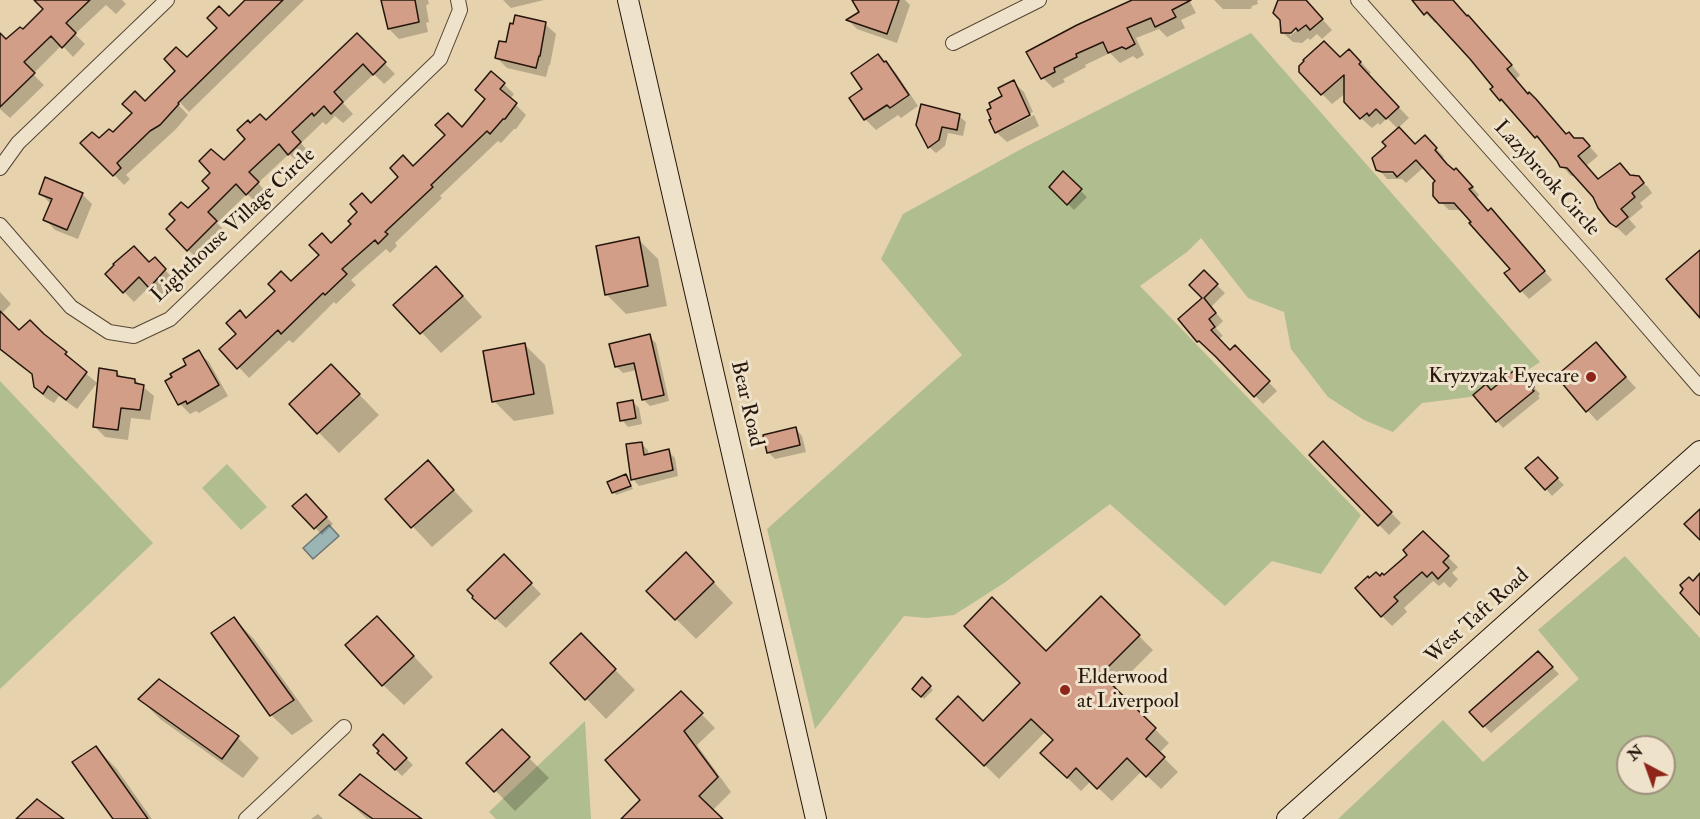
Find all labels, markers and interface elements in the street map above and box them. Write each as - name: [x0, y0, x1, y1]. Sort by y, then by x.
- street label: Lazybrook Circle: [1487, 116, 1605, 242]
- street label: Lighthouse Village Circle: [147, 143, 321, 309]
- street label: Bear Road: [724, 359, 768, 449]
- place label: Kryzyzak Eyecare: [1428, 364, 1579, 390]
- marker: Kryzyzak Eyecare: [1584, 370, 1598, 384]
- street label: West Taft Road: [1421, 564, 1535, 670]
- place label: Elderwood at Liverpool: [1077, 665, 1179, 715]
- marker: Elderwood at Liverpool: [1058, 683, 1072, 697]
- north arrow: [1616, 735, 1676, 795]
- text: N: [1624, 741, 1647, 765]

